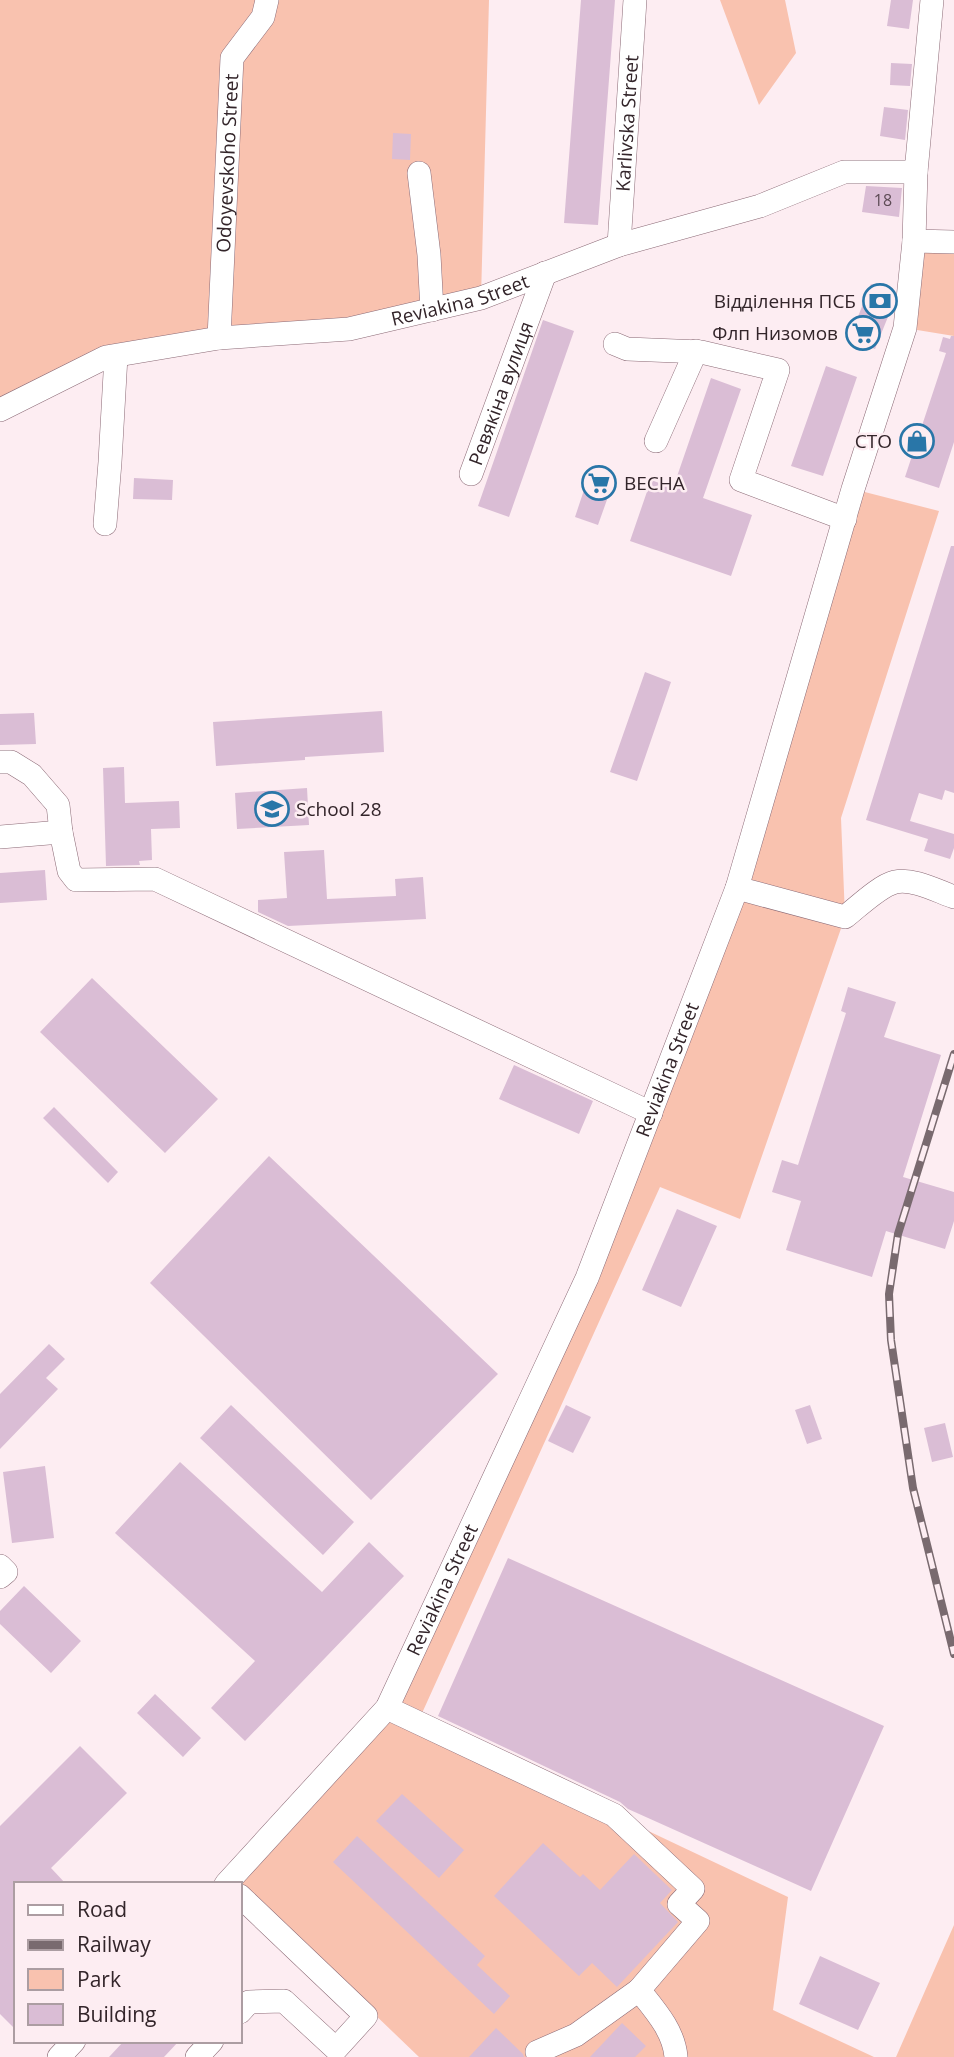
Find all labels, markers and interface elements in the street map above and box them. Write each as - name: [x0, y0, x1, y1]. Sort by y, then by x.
- street label: Karlivska Street: [610, 54, 644, 192]
- street label: Odoyevskoho Street: [210, 73, 244, 253]
- house number: 18: [874, 189, 892, 211]
- street label: Reviakina Street: [388, 268, 533, 332]
- bank icon: Відділення ПСБ: [861, 282, 899, 320]
- place label: Відділення ПСБ: [714, 288, 856, 314]
- supermarket icon: Флп Низомов: [844, 314, 882, 352]
- street label: Ревякіна вулиця: [462, 318, 539, 469]
- place label: Флп Низомов: [712, 320, 838, 346]
- shop icon: СТО: [898, 422, 936, 460]
- place label: СТО: [855, 428, 892, 454]
- supermarket icon: ВЕСНА: [580, 464, 618, 502]
- place label: ВЕСНА: [624, 470, 685, 496]
- school or university icon: School 28: [253, 790, 291, 828]
- place label: School 28: [296, 796, 382, 822]
- street label: Reviakina Street: [629, 998, 705, 1141]
- street label: Reviakina Street: [400, 1520, 484, 1660]
- legend: [14, 1882, 242, 2043]
- text: Road: [77, 1895, 127, 1923]
- text: Railway: [77, 1930, 151, 1958]
- text: Park: [77, 1965, 121, 1993]
- text: Building: [77, 2000, 156, 2028]

